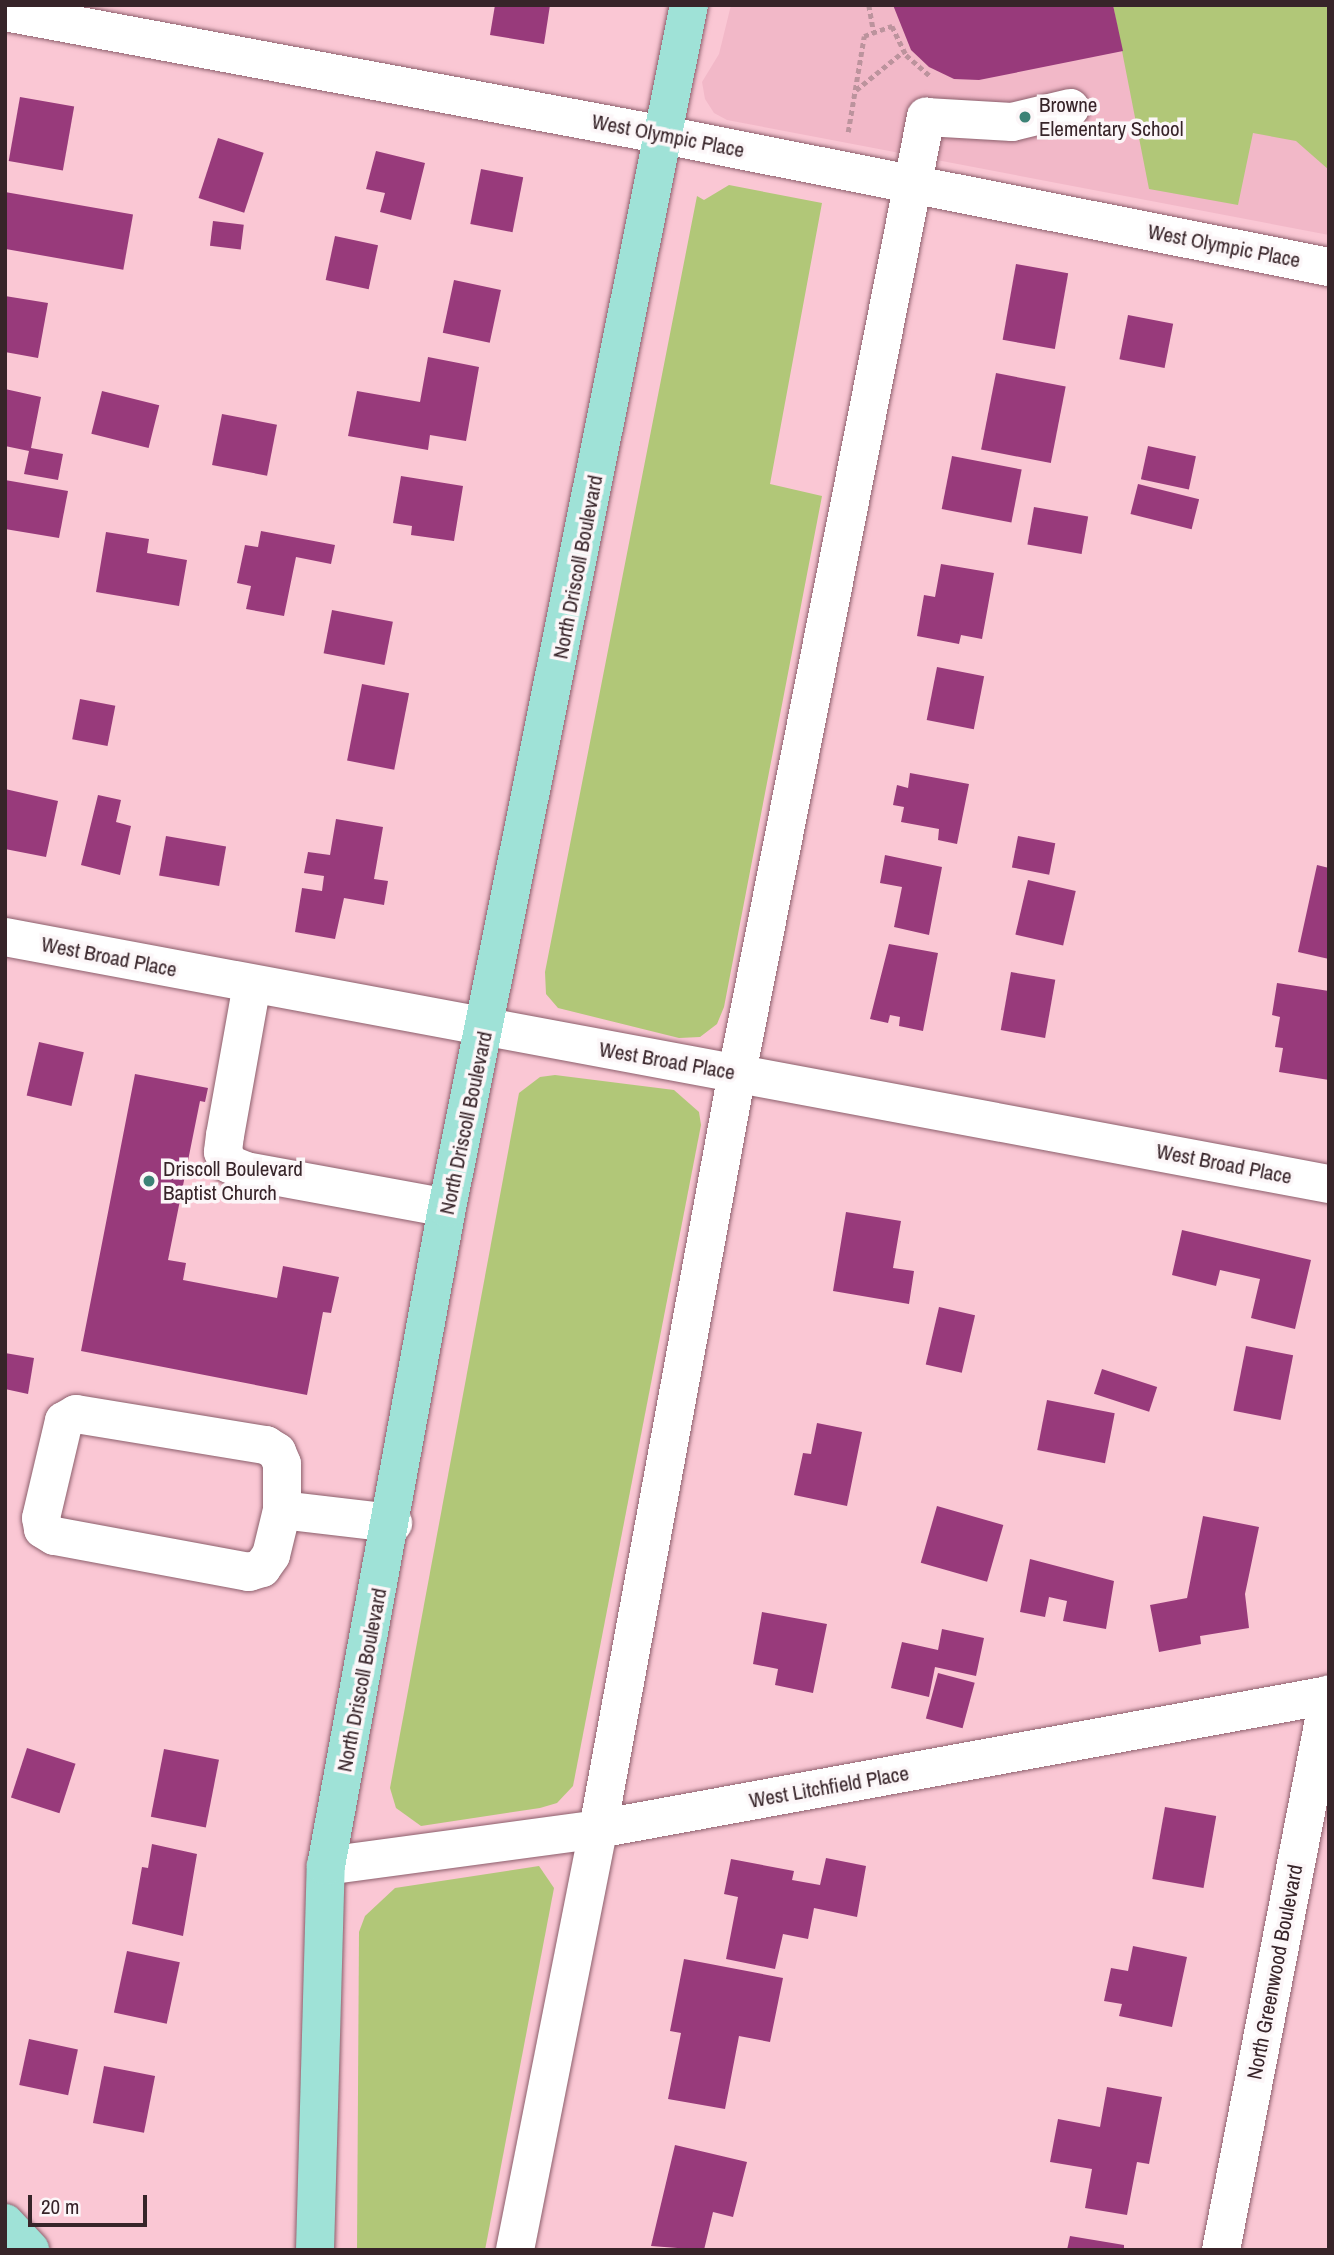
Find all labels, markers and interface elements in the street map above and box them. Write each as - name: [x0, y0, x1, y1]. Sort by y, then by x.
- place label: Browne Elementary School: [1039, 92, 1184, 142]
- street label: West Olympic Place: [590, 109, 746, 163]
- marker: Browne Elementary School: [1017, 109, 1033, 125]
- street label: West Olympic Place: [1146, 219, 1302, 273]
- street label: North Driscoll Boulevard: [548, 473, 608, 661]
- street label: West Broad Place: [39, 932, 179, 982]
- street label: North Driscoll Boulevard: [434, 1029, 498, 1217]
- street label: West Broad Place: [597, 1037, 737, 1085]
- street label: West Broad Place: [1154, 1139, 1294, 1189]
- place label: Driscoll Boulevard Baptist Church: [163, 1156, 303, 1206]
- marker: Driscoll Boulevard Baptist Church: [141, 1173, 157, 1189]
- street label: North Driscoll Boulevard: [332, 1586, 392, 1774]
- street label: West Litchfield Place: [747, 1761, 911, 1813]
- street label: North Greenwood Boulevard: [1242, 1862, 1308, 2082]
- scale bar: [32, 2182, 150, 2226]
- text: 20 m: [41, 2192, 79, 2221]

